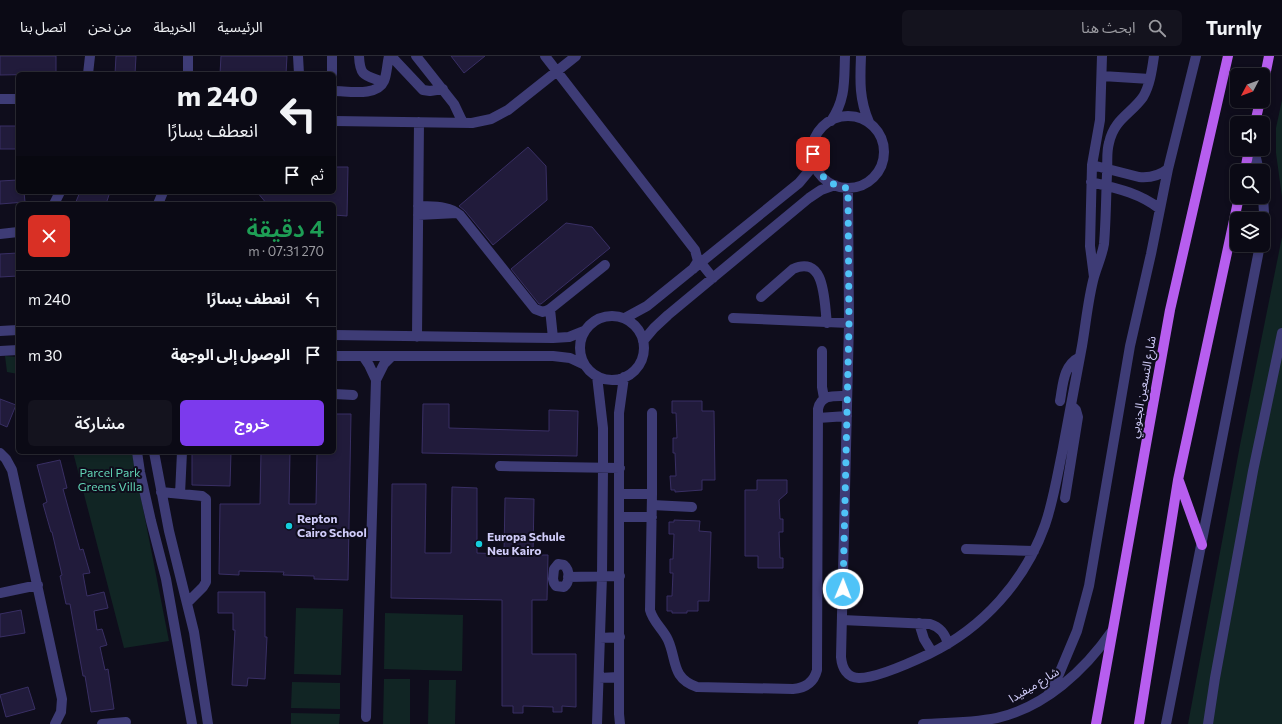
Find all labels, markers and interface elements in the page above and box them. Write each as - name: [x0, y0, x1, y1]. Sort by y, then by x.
- search box: [902, 10, 1182, 46]
- text: Turnly: [1206, 16, 1262, 39]
- icon: search: [1146, 17, 1168, 39]
- text: اتصل بنا: [20, 18, 66, 35]
- text: من نحن: [88, 18, 132, 35]
- text: الخريطة: [154, 18, 195, 35]
- text: الرئيسية: [217, 18, 262, 35]
- text: ابحث هنا: [1081, 18, 1136, 36]
- north arrow: [1230, 68, 1270, 108]
- map controls: [1230, 68, 1270, 252]
- text: 240 m: [177, 78, 258, 112]
- icon: left: [272, 88, 324, 140]
- button: sound: [1230, 116, 1270, 156]
- text: انعطف يسارًا: [167, 119, 258, 141]
- pin: [796, 137, 830, 171]
- icon: arrive: [802, 143, 824, 165]
- icon: arrive: [281, 164, 303, 186]
- button: search: [1230, 164, 1270, 204]
- text: ثم: [311, 165, 324, 183]
- button: layers: [1230, 212, 1270, 252]
- text: 4 دقيقة: [247, 213, 324, 242]
- button: close: [28, 215, 70, 257]
- text: 270 m · 07:31: [248, 243, 324, 259]
- icon: left: [302, 288, 324, 310]
- text: انعطف يسارًا: [207, 289, 290, 307]
- text: 240 m: [28, 290, 71, 308]
- street label: شارع التسعين الجنوبي: [1126, 335, 1162, 440]
- icon: arrive: [302, 344, 324, 366]
- text: الوصول إلى الوجهة: [171, 345, 290, 363]
- text: 30 m: [28, 346, 62, 364]
- button: مشاركة: [28, 400, 172, 446]
- button: خروج: [180, 400, 324, 446]
- park label: Parcel Park Greens Villa: [78, 465, 142, 493]
- place label: Repton Cairo School: [297, 511, 367, 539]
- marker: Repton Cairo School: [284, 521, 294, 531]
- place label: Europa Schule Neu Kairo: [487, 529, 565, 557]
- marker: Europa Schule Neu Kairo: [474, 539, 484, 549]
- position arrow: [822, 568, 864, 610]
- street label: شارع ميفيدا: [1006, 664, 1063, 707]

